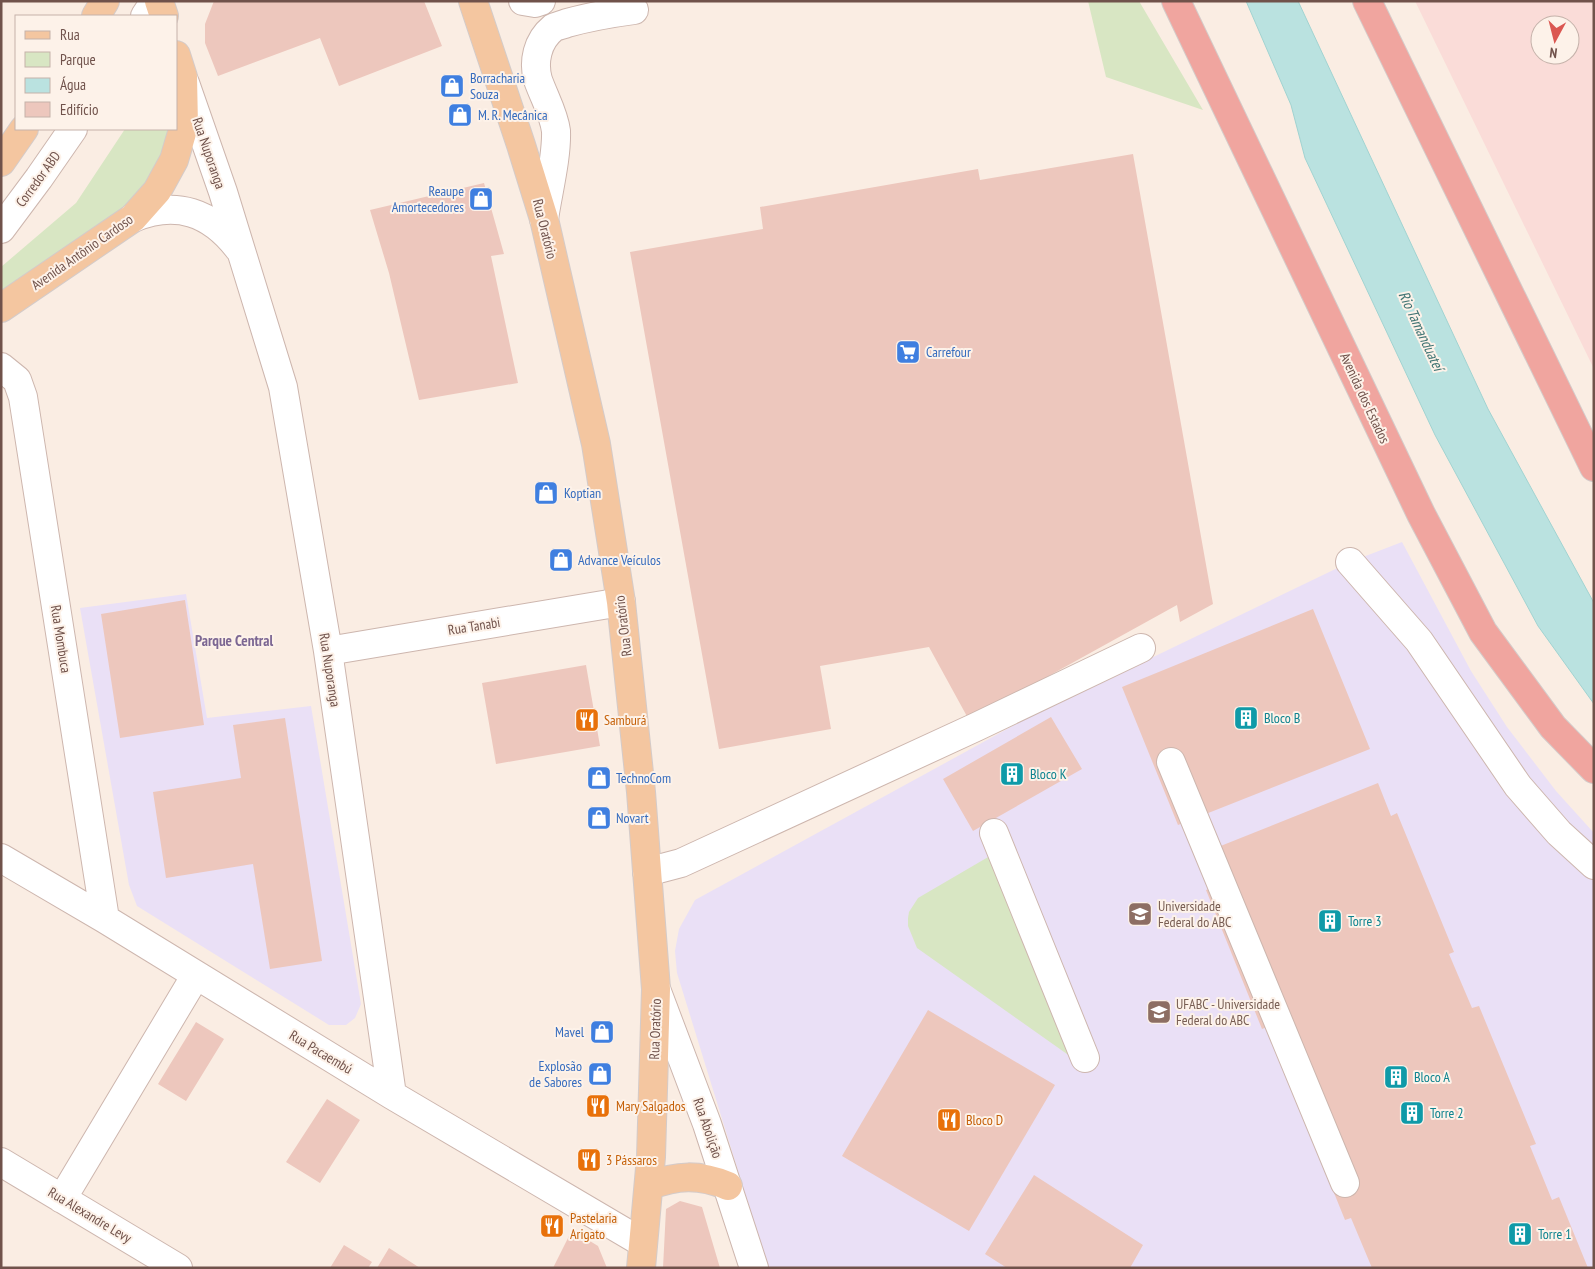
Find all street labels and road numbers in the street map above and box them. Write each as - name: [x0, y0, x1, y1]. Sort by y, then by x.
- street label: Rua Nuporanga: [188, 115, 230, 191]
- street label: Corredor ABD: [12, 148, 64, 210]
- street label: Rua Oratório: [529, 197, 561, 261]
- street label: Avenida Antônio Cardoso: [28, 210, 136, 294]
- street label: Avenida dos Estados: [1336, 350, 1394, 446]
- street label: Rua Oratório: [610, 595, 636, 657]
- street label: Rua Mombuca: [47, 604, 75, 674]
- street label: Rua Tanabi: [447, 613, 501, 639]
- street label: Rua Nuporanga: [315, 632, 345, 708]
- street label: Rua Oratório: [645, 998, 665, 1060]
- street label: Rua Pacaembú: [286, 1026, 356, 1078]
- street label: Rua Abolição: [689, 1095, 727, 1161]
- street label: Rua Alexandre Levy: [45, 1183, 136, 1247]

